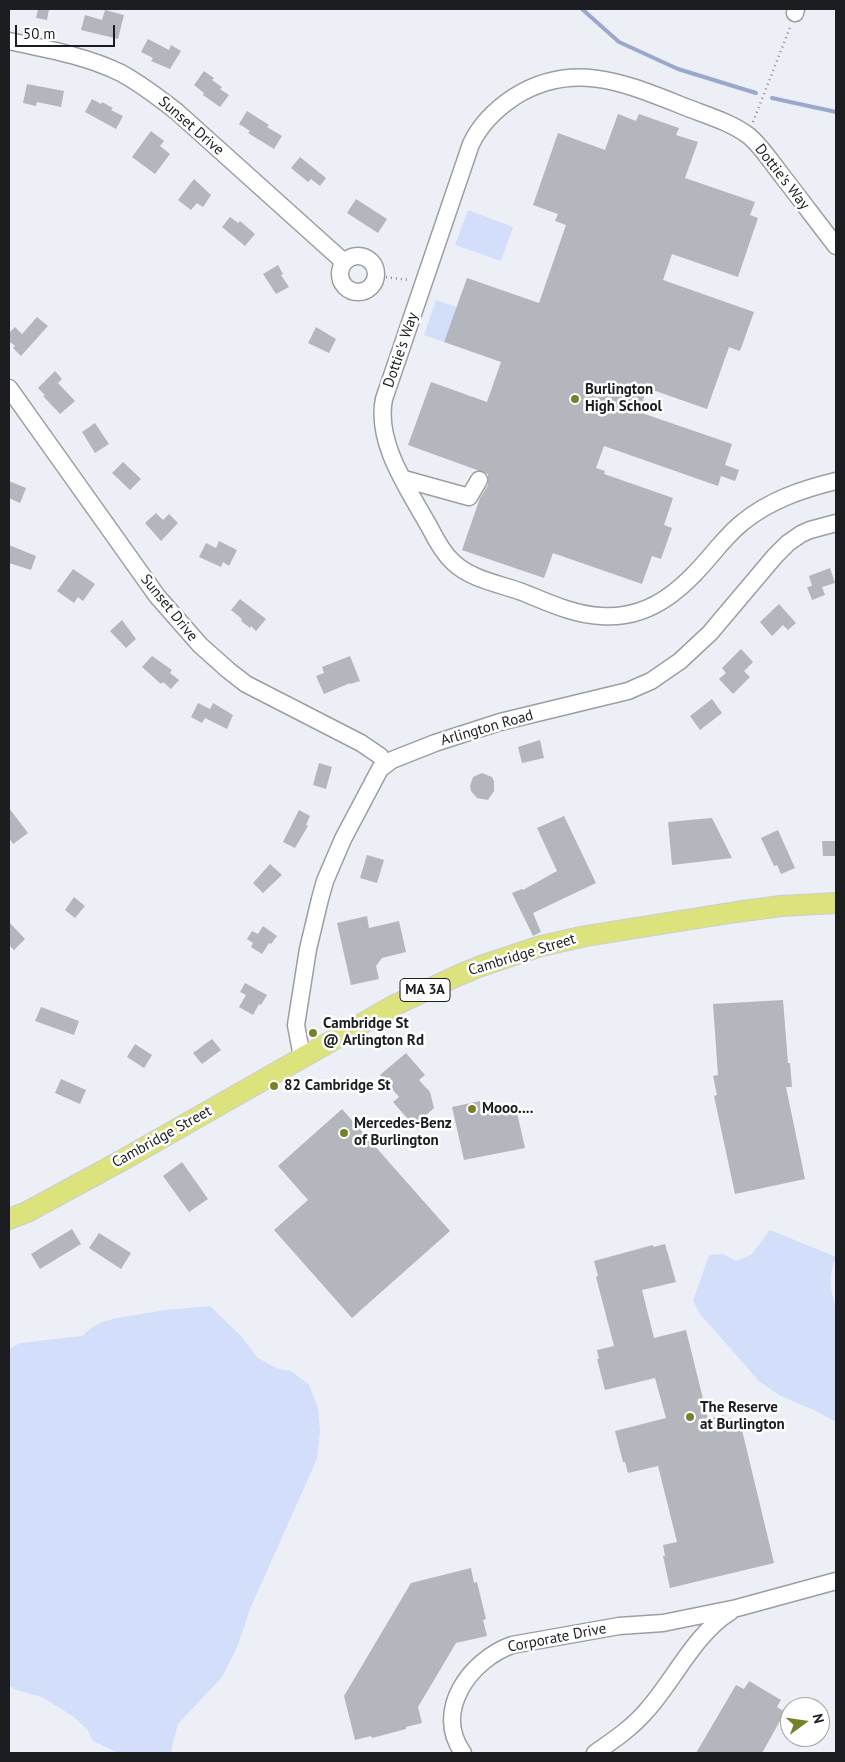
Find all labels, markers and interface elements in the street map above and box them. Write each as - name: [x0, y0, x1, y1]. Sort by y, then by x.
- scale bar: [18, 15, 118, 47]
- text: 50 m: [23, 24, 56, 43]
- street label: Sunset Drive: [155, 93, 227, 159]
- street label: Dottie's Way: [751, 141, 813, 213]
- street label: Dottie's Way: [380, 310, 422, 390]
- place label: Burlington High School: [585, 381, 662, 416]
- marker: Burlington High School: [569, 393, 581, 405]
- street label: Sunset Drive: [137, 571, 201, 645]
- street label: Arlington Road: [439, 706, 535, 750]
- street label: Cambridge Street: [466, 930, 578, 980]
- road number: MA 3A: [400, 978, 450, 1002]
- place label: Cambridge St @ Arlington Rd: [323, 1015, 424, 1050]
- marker: Cambridge St @ Arlington Rd: [307, 1027, 319, 1039]
- place label: 82 Cambridge St: [284, 1077, 391, 1095]
- marker: 82 Cambridge St: [268, 1080, 280, 1092]
- place label: Mooo....: [482, 1100, 533, 1118]
- street label: Cambridge Street: [109, 1102, 215, 1172]
- marker: Mooo....: [466, 1103, 478, 1115]
- place label: Mercedes-Benz of Burlington: [354, 1115, 452, 1150]
- marker: Mercedes-Benz of Burlington: [338, 1127, 350, 1139]
- place label: The Reserve at Burlington: [700, 1399, 785, 1434]
- marker: The Reserve at Burlington: [684, 1411, 696, 1423]
- street label: Corporate Drive: [506, 1620, 608, 1656]
- north arrow: [780, 1697, 830, 1747]
- text: N: [809, 1712, 828, 1725]

